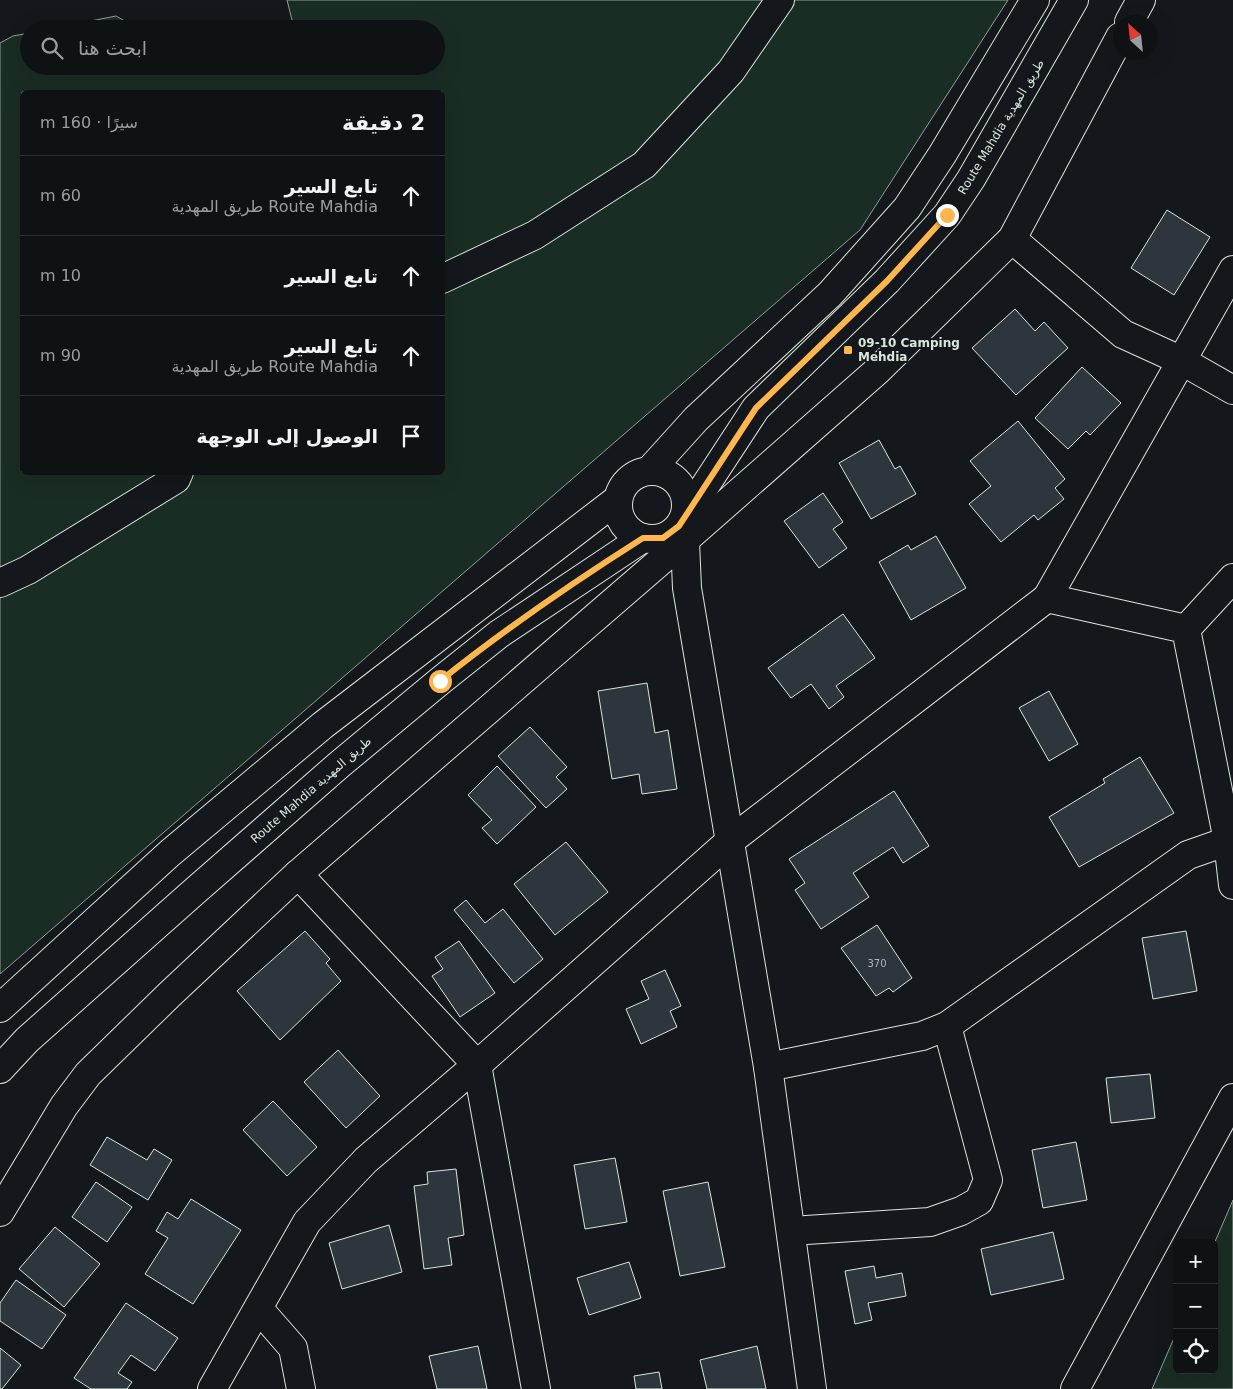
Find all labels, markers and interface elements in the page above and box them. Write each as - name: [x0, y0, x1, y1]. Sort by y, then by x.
- north arrow: [1113, 15, 1158, 60]
- search box: [20, 20, 445, 75]
- icon: search: [38, 34, 66, 62]
- text: ابحث هنا: [78, 37, 147, 59]
- street label: Route Mahdia طريق المهدية: [955, 57, 1048, 198]
- text: 2 دقيقة: [342, 111, 425, 135]
- text: سيرًا · 160 m: [40, 113, 138, 132]
- text: تابع السير: [284, 175, 378, 197]
- icon: ahead: [397, 182, 425, 210]
- text: 60 m: [40, 186, 81, 205]
- text: Route Mahdia طريق المهدية: [171, 197, 378, 216]
- route end: [936, 204, 959, 227]
- icon: ahead: [397, 262, 425, 290]
- text: تابع السير: [284, 265, 378, 287]
- text: 10 m: [40, 266, 81, 285]
- text: تابع السير: [284, 335, 378, 357]
- place label: 09-10 Camping Mehdia: [858, 336, 960, 364]
- icon: ahead: [397, 342, 425, 370]
- marker: 09-10 Camping Mehdia: [842, 344, 854, 356]
- text: 90 m: [40, 346, 81, 365]
- text: Route Mahdia طريق المهدية: [171, 357, 378, 376]
- icon: arrive: [397, 422, 425, 450]
- text: الوصول إلى الوجهة: [196, 425, 378, 447]
- route start: [429, 670, 452, 693]
- street label: Route Mahdia طريق المهدية: [248, 734, 375, 847]
- house number: 370: [867, 958, 887, 969]
- map controls: [1173, 1239, 1218, 1374]
- button: +: [1173, 1239, 1218, 1284]
- button: −: [1173, 1284, 1218, 1329]
- button: locate: [1173, 1329, 1218, 1374]

